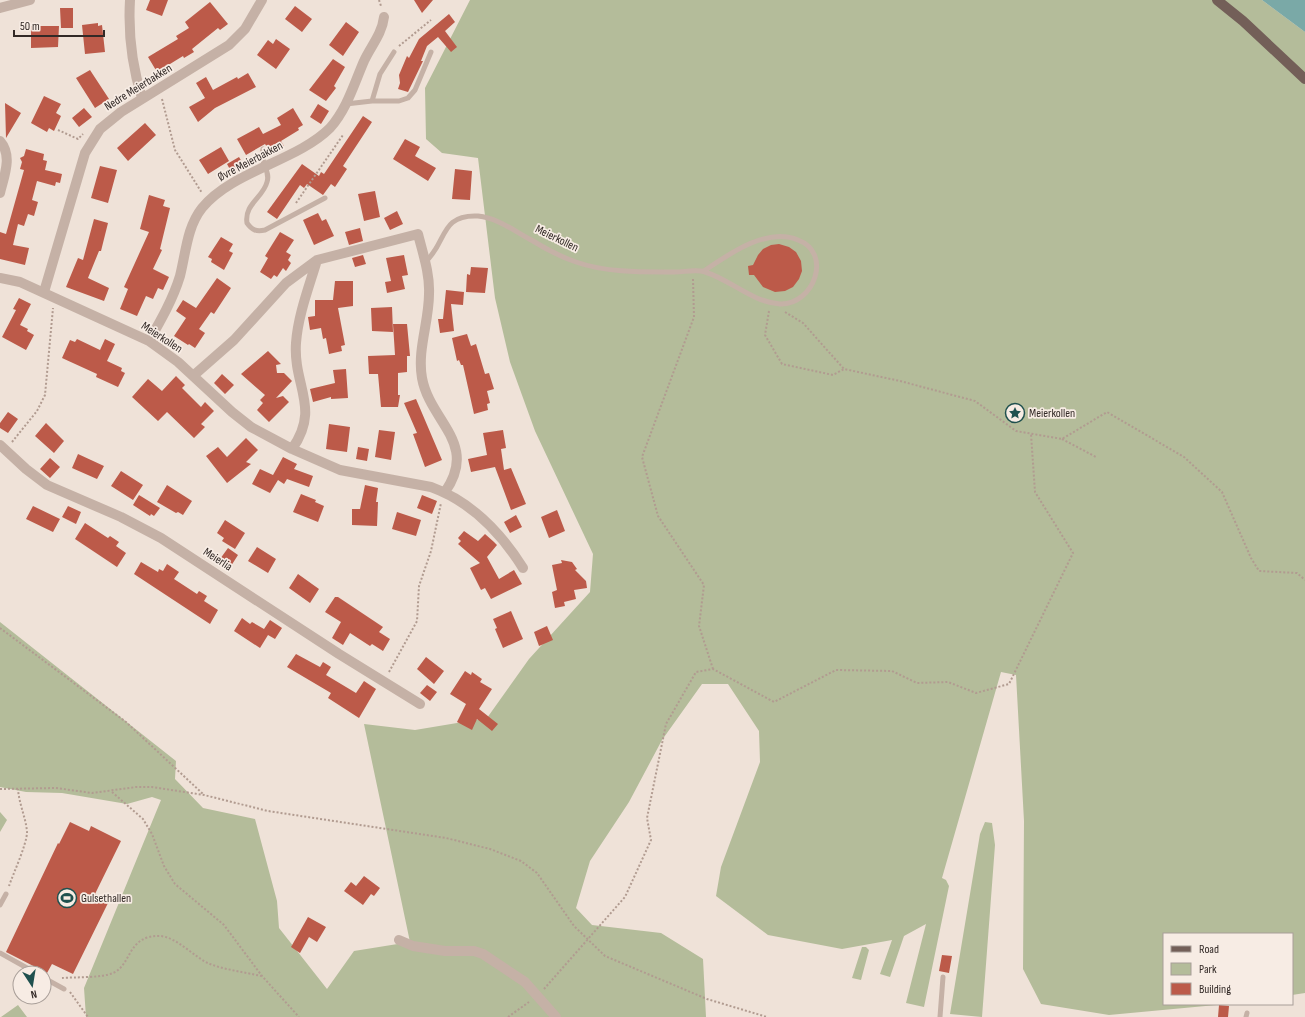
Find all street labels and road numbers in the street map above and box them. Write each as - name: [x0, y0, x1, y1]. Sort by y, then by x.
- street label: Nedre Meierbakken: [102, 61, 175, 114]
- street label: Øvre Meierbakken: [215, 138, 285, 185]
- street label: Meierkollen: [533, 222, 581, 255]
- street label: Meierkollen: [138, 319, 185, 356]
- street label: Meierlia: [200, 544, 235, 575]

